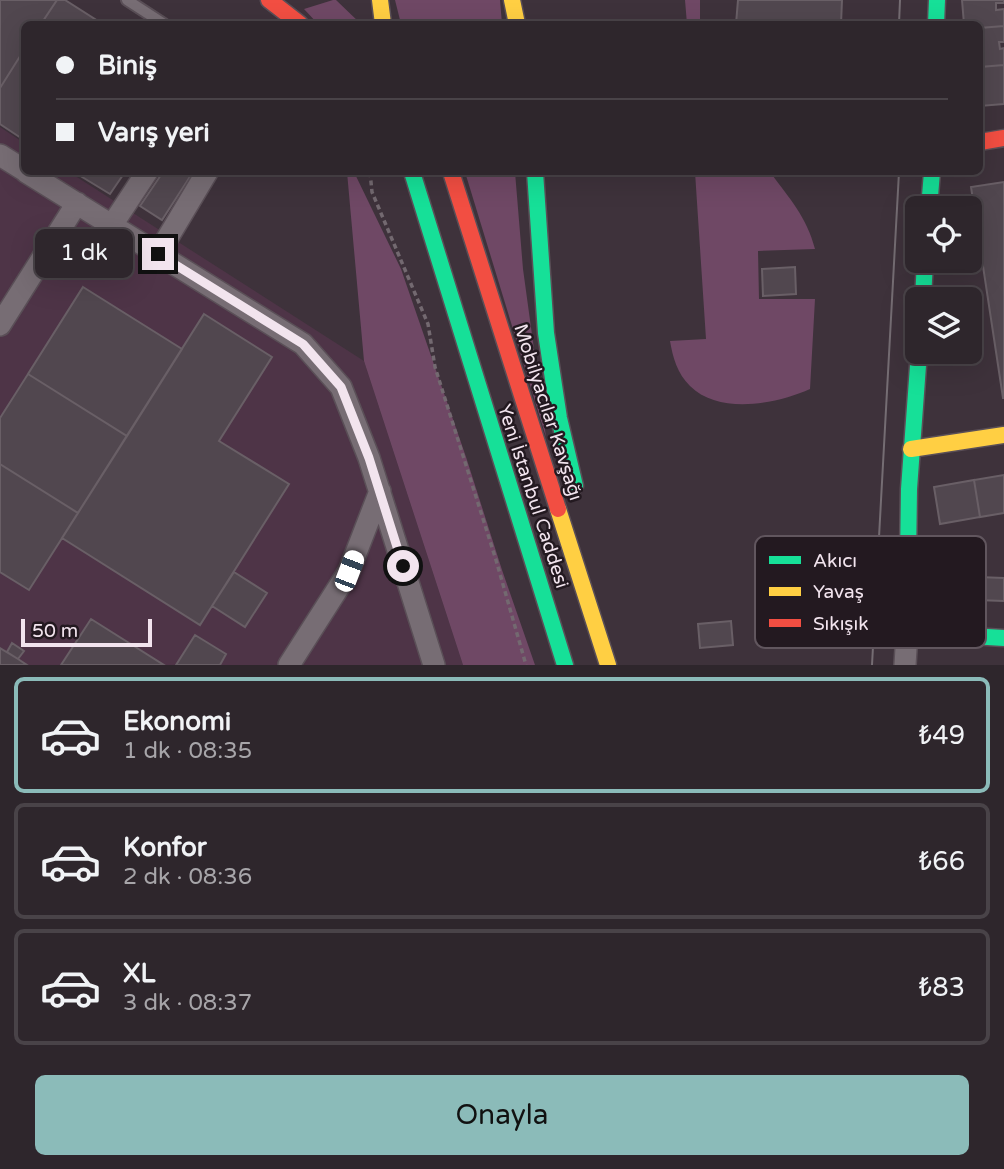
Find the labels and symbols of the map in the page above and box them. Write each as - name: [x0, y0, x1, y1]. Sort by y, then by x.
- callout: 1 dk: [36, 230, 134, 278]
- route end: [142, 238, 174, 270]
- street label: Mobilyacılar Kavşağı: [509, 321, 587, 503]
- street label: Yeni İstanbul Caddesi: [493, 402, 573, 591]
- legend: [755, 536, 986, 648]
- car: [332, 548, 367, 594]
- route start: [387, 550, 419, 582]
- text: Akıcı: [813, 550, 857, 572]
- text: Yavaş: [813, 581, 864, 603]
- text: Sıkışık: [813, 613, 869, 635]
- scale bar: [21, 616, 152, 648]

